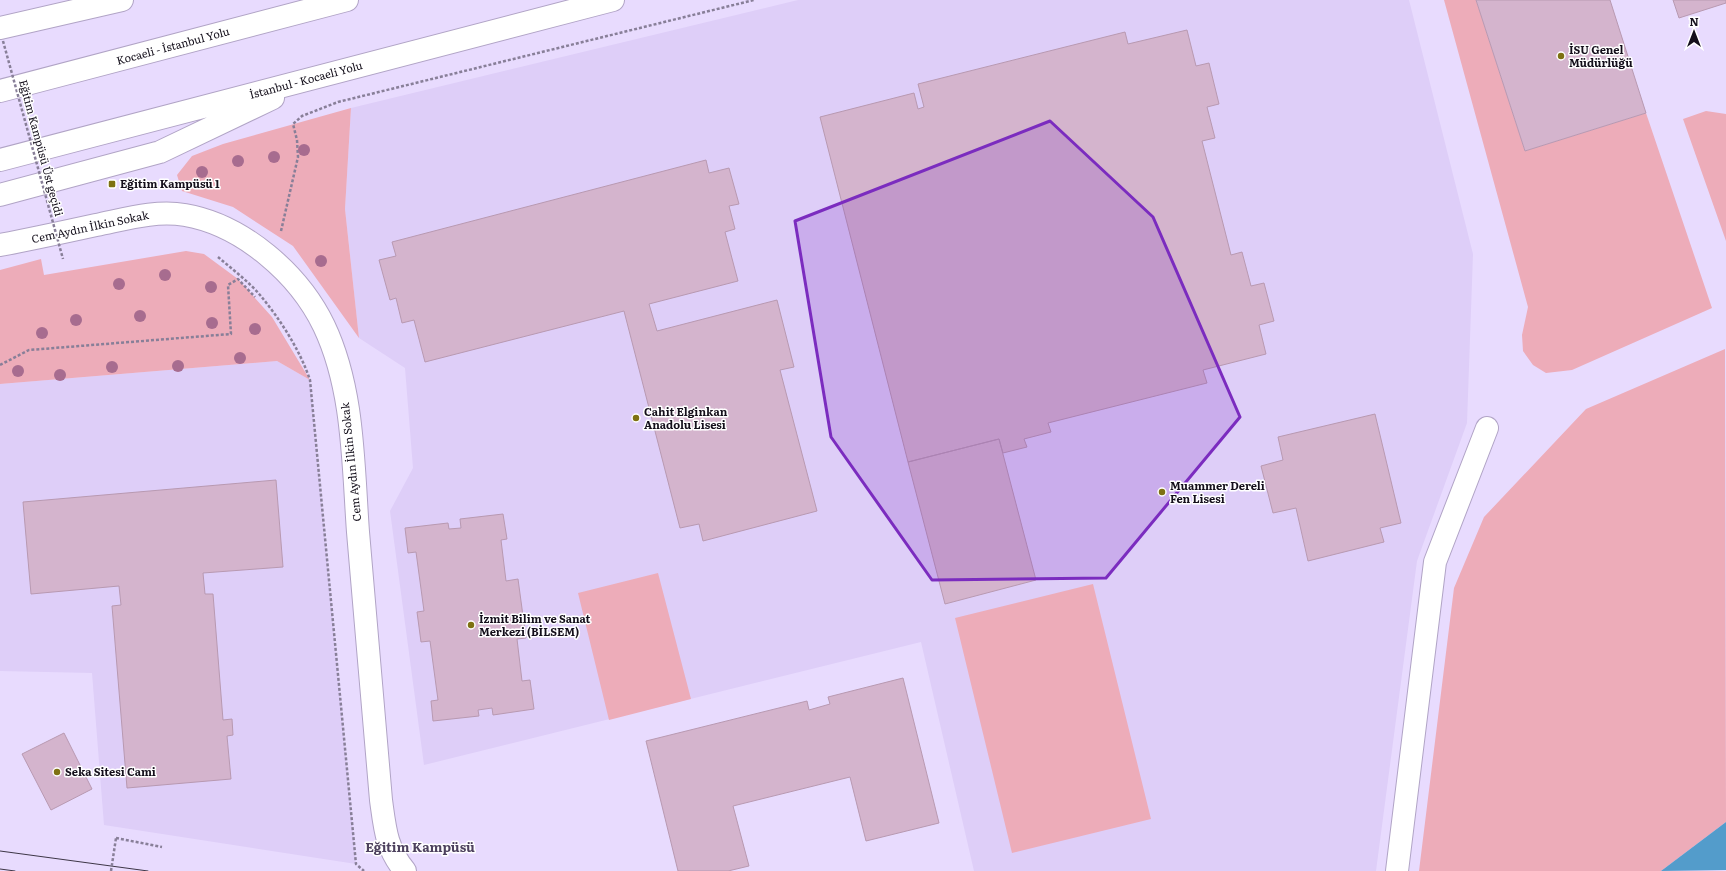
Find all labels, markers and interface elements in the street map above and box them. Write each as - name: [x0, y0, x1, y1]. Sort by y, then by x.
- north arrow: [1674, 12, 1714, 52]
- text: N: [1689, 13, 1699, 29]
- street label: Kocaeli - İstanbul Yolu: [114, 22, 231, 68]
- place label: İSU Genel Müdürlüğü: [1569, 41, 1633, 70]
- marker: İSU Genel Müdürlüğü: [1556, 51, 1566, 61]
- street label: İstanbul - Kocaeli Yolu: [247, 56, 364, 102]
- street label: Eğitim Kampüsü Üst geçidi: [16, 78, 68, 218]
- place label: Eğitim Kampüsü 1: [120, 175, 220, 191]
- marker: Eğitim Kampüsü 1: [107, 179, 117, 189]
- street label: Cem Aydın İlkin Sokak: [30, 206, 150, 246]
- street label: Cem Aydın İlkin Sokak: [336, 402, 364, 522]
- place label: Cahit Elginkan Anadolu Lisesi: [644, 403, 728, 432]
- marker: Cahit Elginkan Anadolu Lisesi: [631, 413, 641, 423]
- place label: Muammer Dereli Fen Lisesi: [1170, 477, 1265, 506]
- marker: Muammer Dereli Fen Lisesi: [1157, 487, 1167, 497]
- place label: İzmit Bilim ve Sanat Merkezi (BİLSEM): [479, 610, 591, 639]
- marker: İzmit Bilim ve Sanat Merkezi (BİLSEM): [466, 620, 476, 630]
- place label: Seka Sitesi Cami: [65, 763, 156, 779]
- marker: Seka Sitesi Cami: [52, 767, 62, 777]
- district label: Eğitim Kampüsü: [365, 837, 475, 856]

